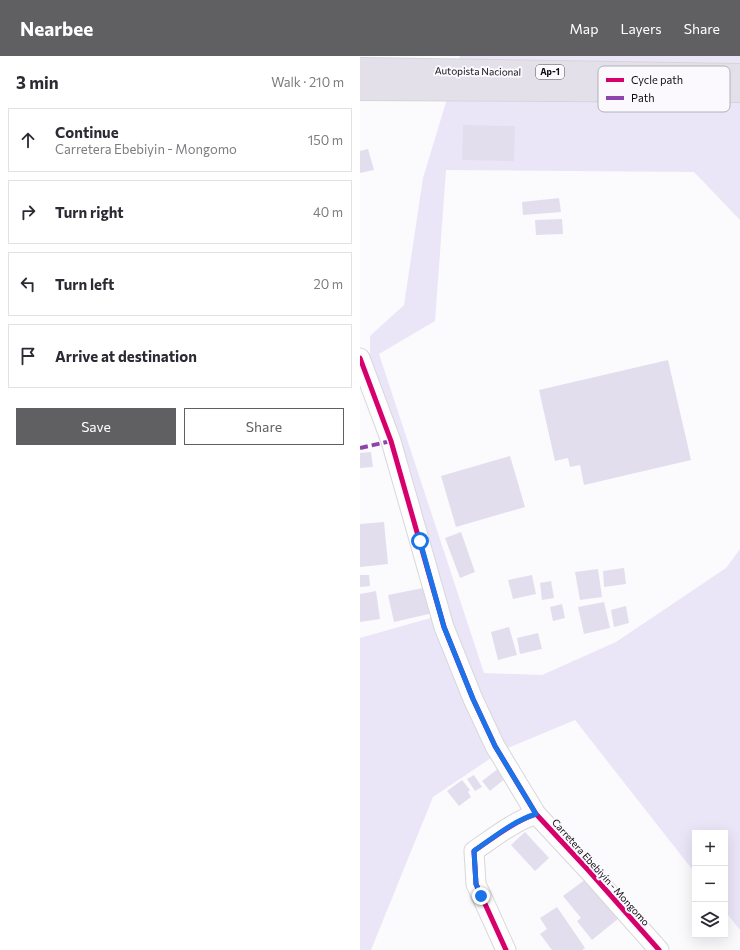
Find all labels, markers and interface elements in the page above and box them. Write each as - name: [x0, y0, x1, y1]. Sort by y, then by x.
- text: Nearbee: [20, 17, 93, 40]
- text: Map: [570, 20, 598, 37]
- text: Layers: [620, 20, 662, 37]
- text: Share: [684, 20, 720, 37]
- street label: Autopista Nacional: [435, 64, 521, 78]
- road number: Ap-1: [536, 65, 564, 79]
- legend: [598, 66, 730, 112]
- text: 3 min: [16, 72, 59, 93]
- text: Cycle path: [631, 73, 683, 86]
- text: Walk · 210 m: [271, 74, 344, 90]
- text: Path: [631, 91, 654, 104]
- text: Continue: [55, 123, 119, 141]
- icon: ahead: [17, 129, 39, 151]
- text: 150 m: [308, 132, 343, 148]
- text: Carretera Ebebiyin - Mongomo: [55, 141, 237, 157]
- icon: right: [17, 201, 39, 223]
- text: Turn right: [55, 203, 124, 221]
- text: 40 m: [313, 204, 343, 220]
- icon: left: [17, 273, 39, 295]
- text: Turn left: [55, 275, 114, 293]
- text: 20 m: [314, 276, 343, 292]
- icon: arrive: [17, 345, 39, 367]
- text: Arrive at destination: [55, 347, 197, 365]
- button: Save: [16, 408, 176, 445]
- button: Share: [184, 408, 344, 445]
- route start: [411, 532, 429, 550]
- street label: Carretera Ebebiyin - Mongomo: [550, 816, 652, 928]
- map controls: [692, 830, 728, 938]
- button: +: [692, 830, 728, 866]
- button: −: [692, 866, 728, 902]
- route end: [472, 887, 490, 905]
- button: layers: [692, 902, 728, 938]

